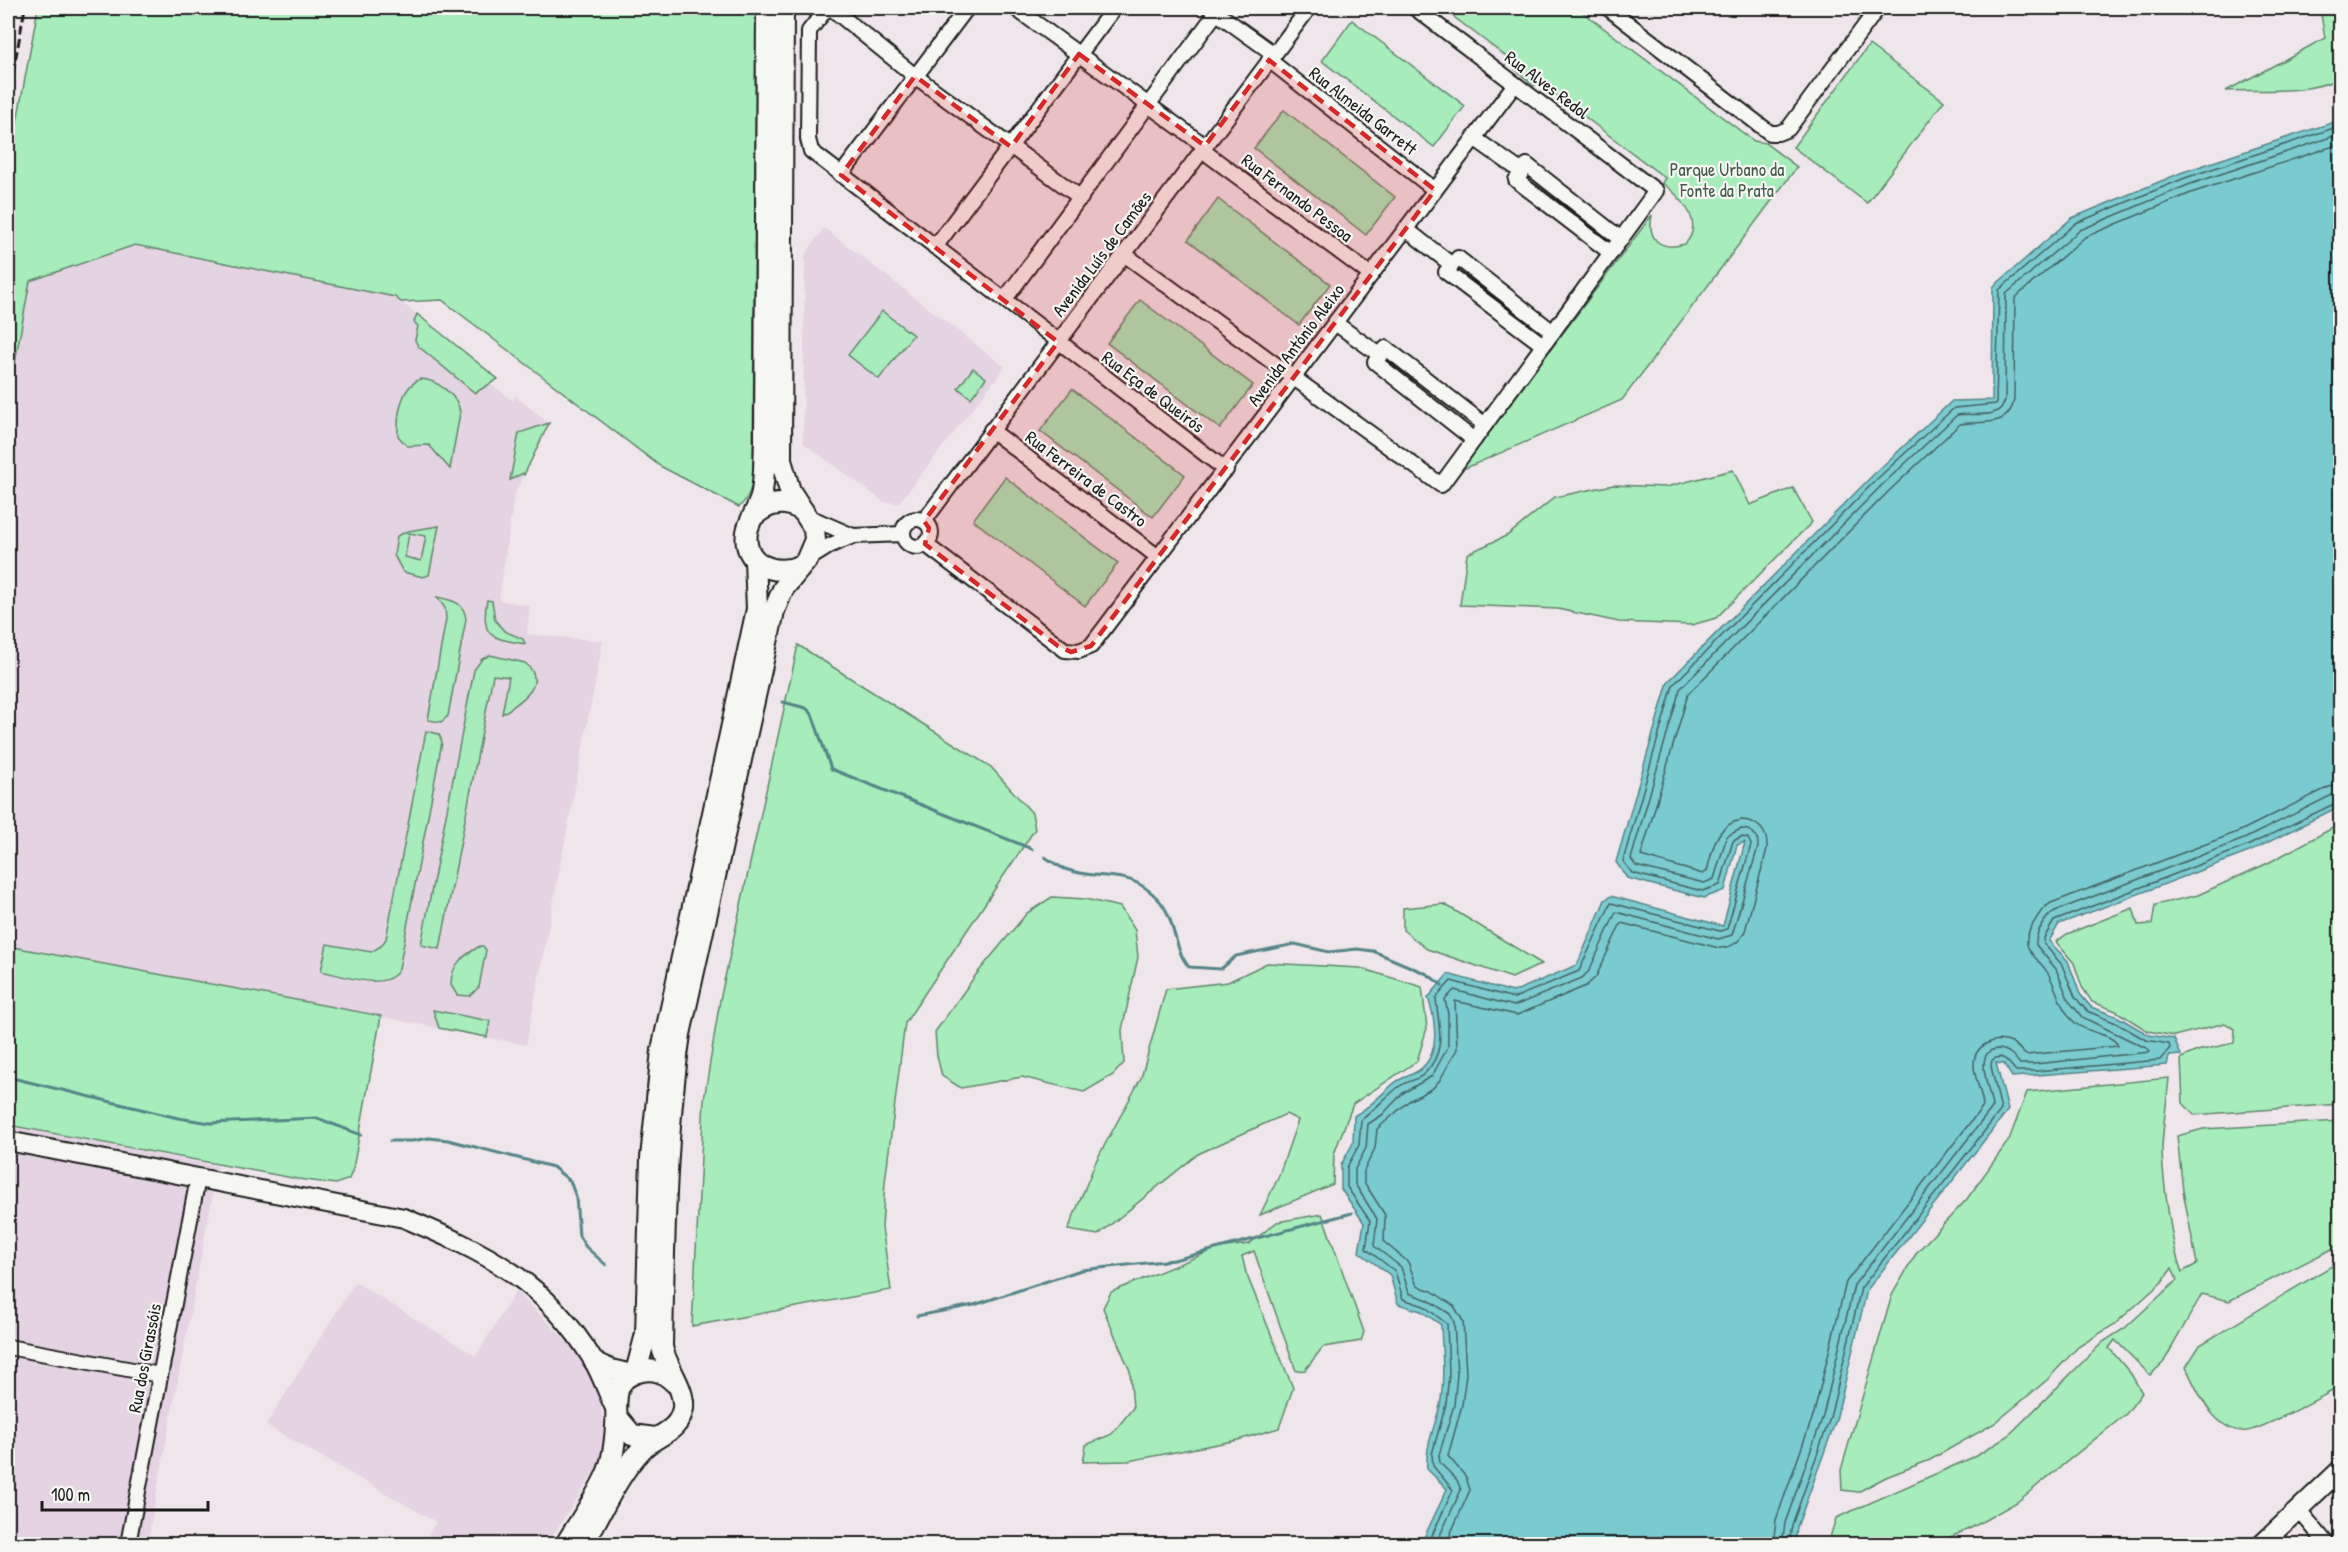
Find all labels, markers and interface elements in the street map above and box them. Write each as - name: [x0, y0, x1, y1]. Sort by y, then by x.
- street label: Rua Alves Redol: [1500, 45, 1595, 125]
- street label: Rua Almeida Garrett: [1304, 60, 1423, 161]
- street label: Rua Fernando Pessoa: [1237, 148, 1358, 248]
- park label: Parque Urbano da Fonte da Prata: [1670, 157, 1784, 203]
- street label: Avenida Luís de Camões: [1046, 186, 1157, 322]
- street label: Avenida António Aleixo: [1241, 278, 1350, 411]
- street label: Rua Eça de Queirós: [1097, 345, 1210, 438]
- street label: Rua Ferreira de Castro: [1020, 425, 1152, 533]
- street label: Rua dos Girassóis: [122, 1301, 167, 1415]
- scale bar: [42, 1474, 208, 1512]
- text: 100 m: [51, 1482, 90, 1507]

